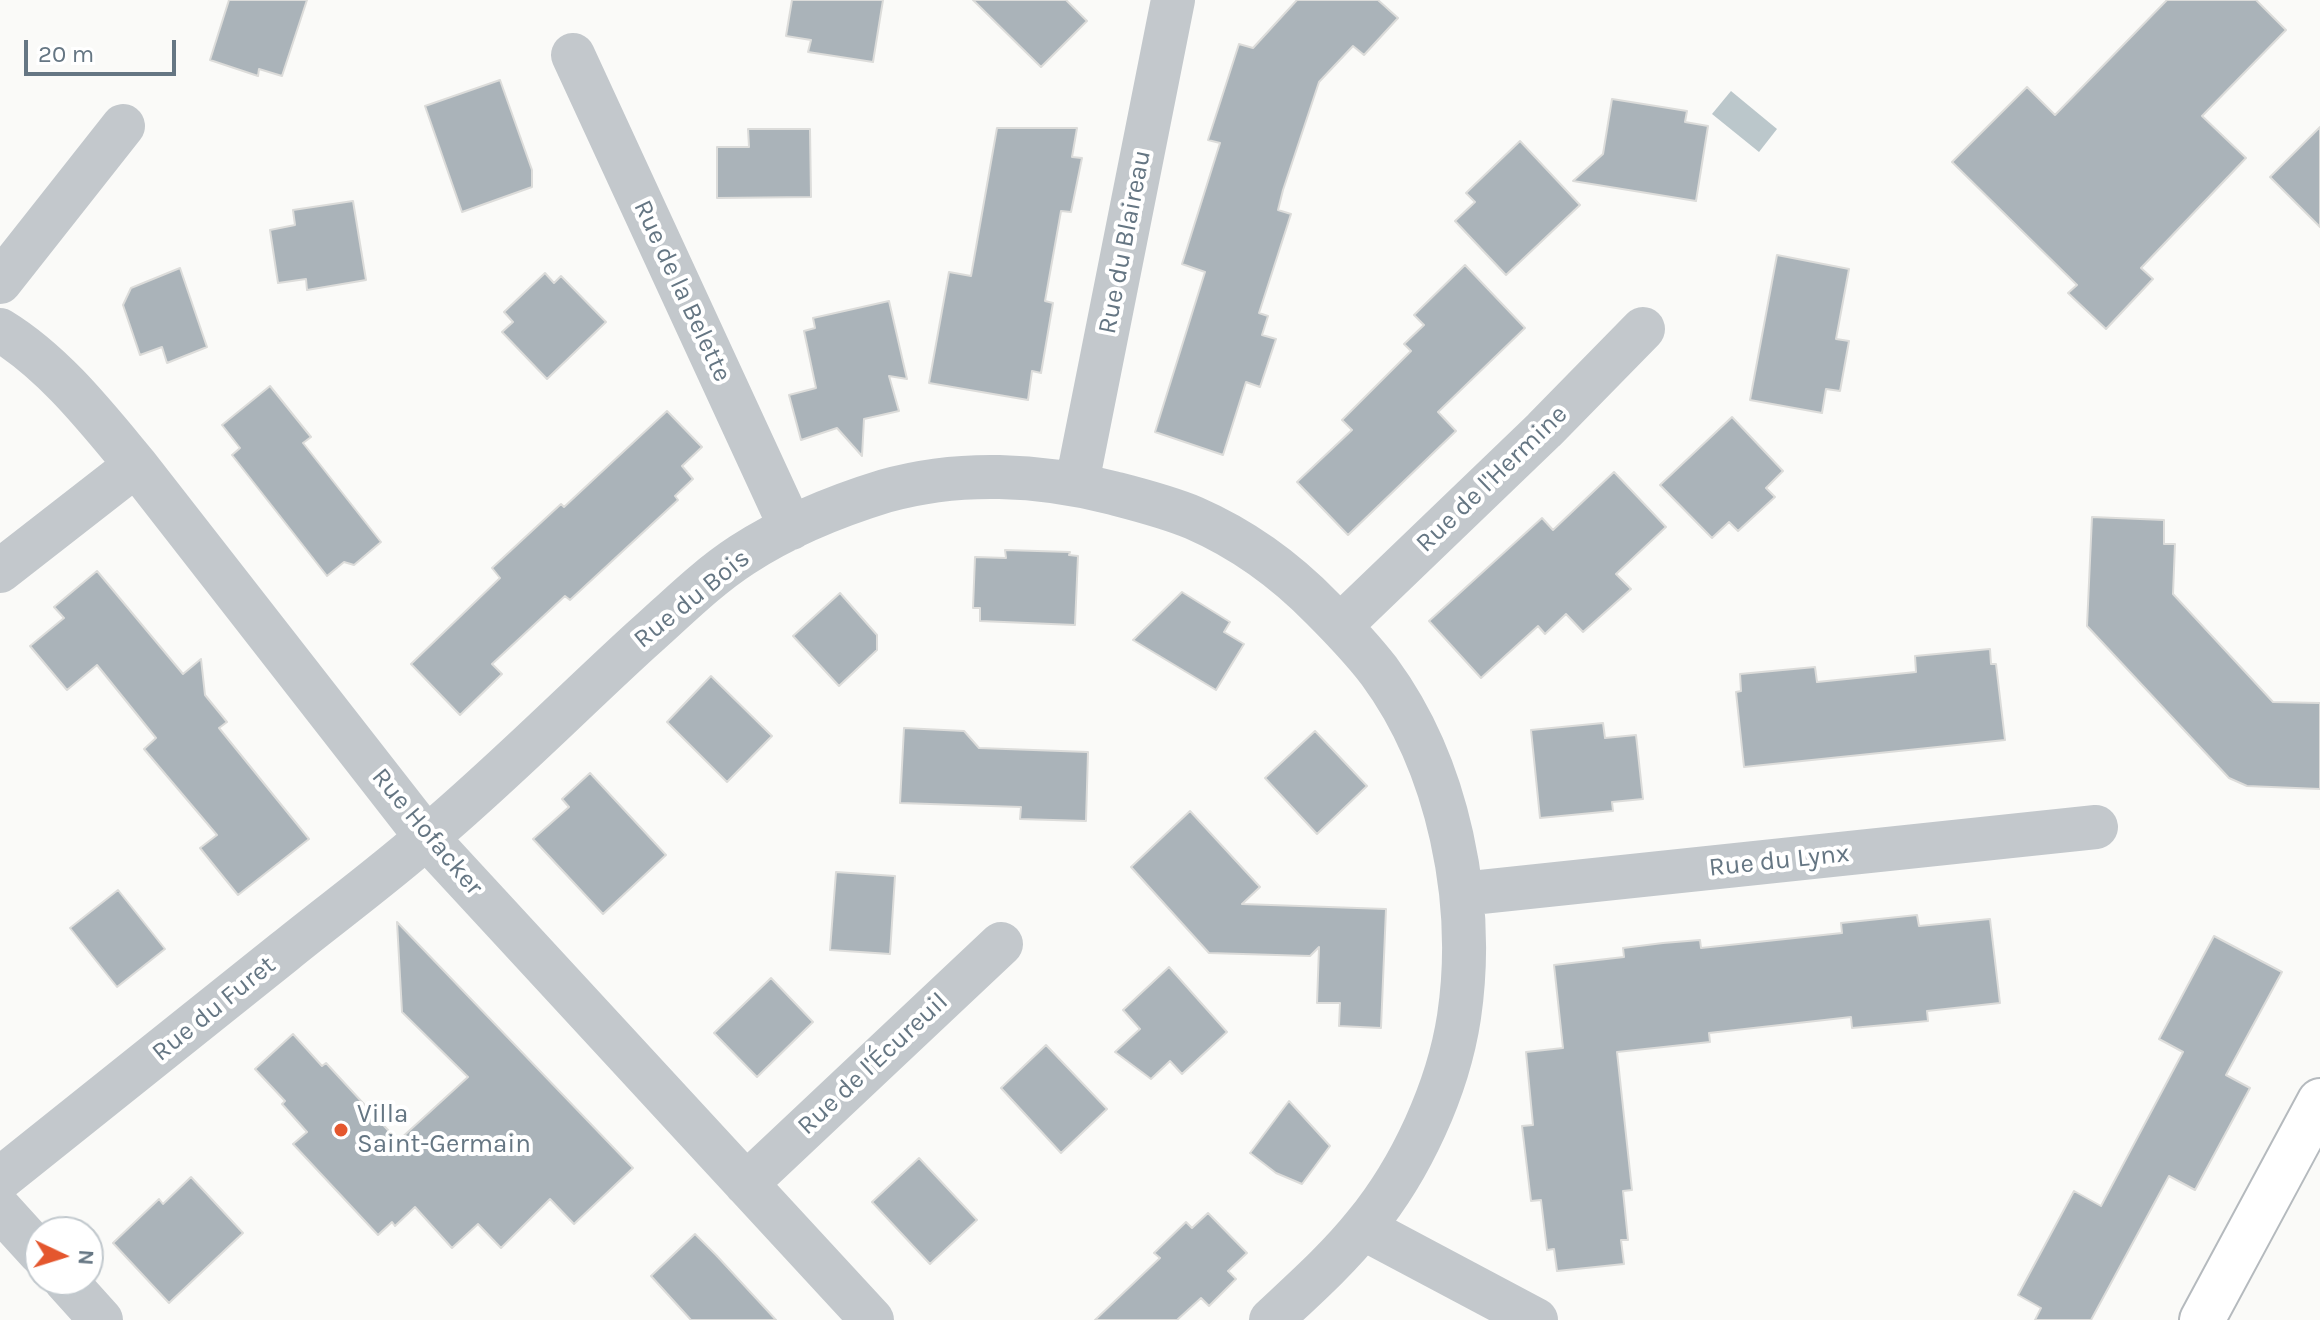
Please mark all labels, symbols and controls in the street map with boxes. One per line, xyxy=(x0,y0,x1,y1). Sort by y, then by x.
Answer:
scale bar xyxy=(28,24,180,74)
text: 20 m xyxy=(38,40,94,68)
street label: Rue du Blaireau xyxy=(1092,147,1158,337)
street label: Rue de la Belette xyxy=(626,195,738,387)
street label: Rue de l'Hermine xyxy=(1410,399,1574,559)
street label: Rue du Bois xyxy=(628,543,756,655)
street label: Rue Hofacker xyxy=(365,762,489,902)
street label: Rue du Lynx xyxy=(1707,838,1851,884)
street label: Rue du Furet xyxy=(146,950,282,1068)
street label: Rue de l'Écureuil xyxy=(791,986,955,1142)
place label: Villa Saint-Germain xyxy=(357,1099,531,1160)
marker: Villa Saint-Germain xyxy=(332,1121,350,1139)
north arrow xyxy=(24,1216,104,1296)
text: N xyxy=(72,1249,99,1266)

